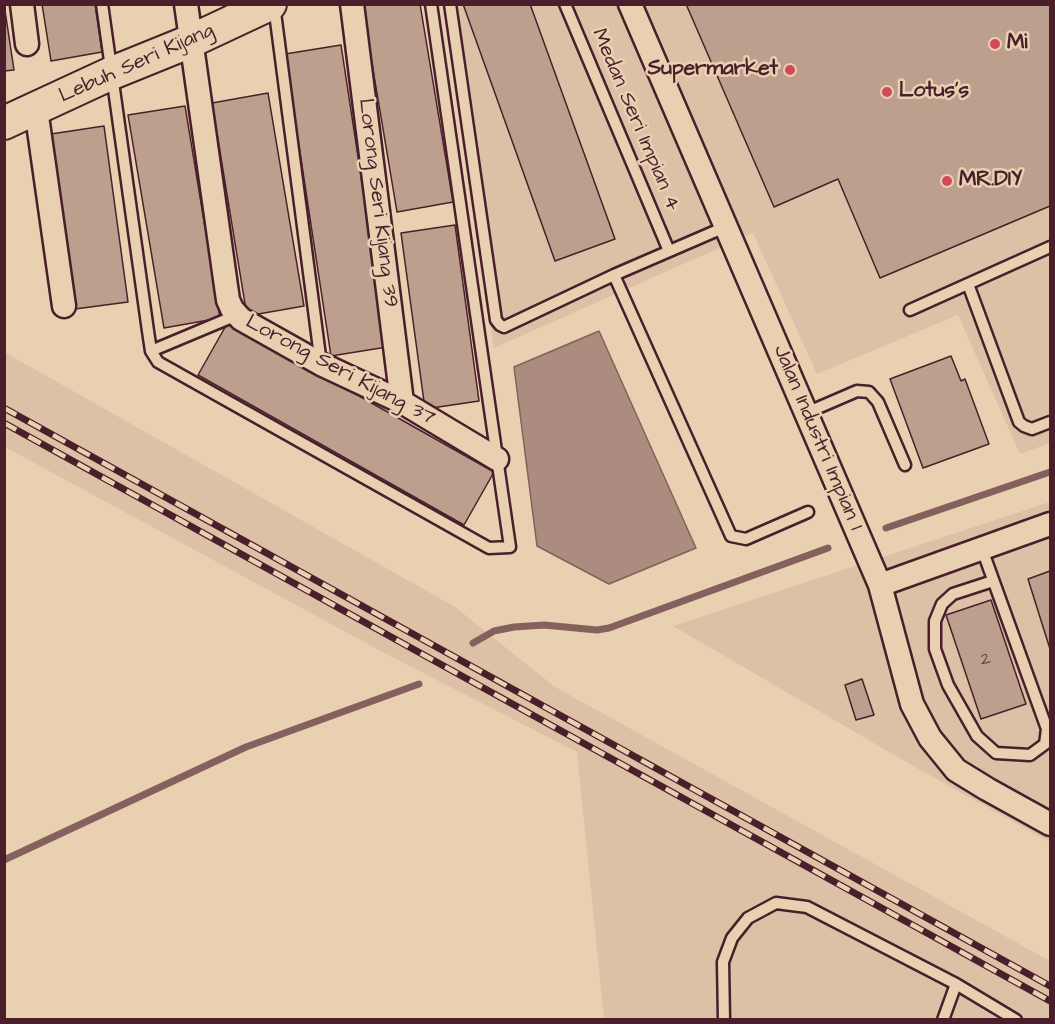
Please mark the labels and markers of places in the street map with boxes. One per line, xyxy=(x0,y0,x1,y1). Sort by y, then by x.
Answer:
place label: Mi xyxy=(1007,31,1028,57)
marker: Mi xyxy=(988,37,1002,51)
place label: Supermarket xyxy=(648,57,778,83)
marker: Supermarket xyxy=(783,63,797,77)
place label: Lotus's xyxy=(899,79,969,105)
marker: Lotus's xyxy=(880,85,894,99)
place label: MR.DIY xyxy=(959,168,1022,194)
marker: MR.DIY xyxy=(940,174,954,188)

